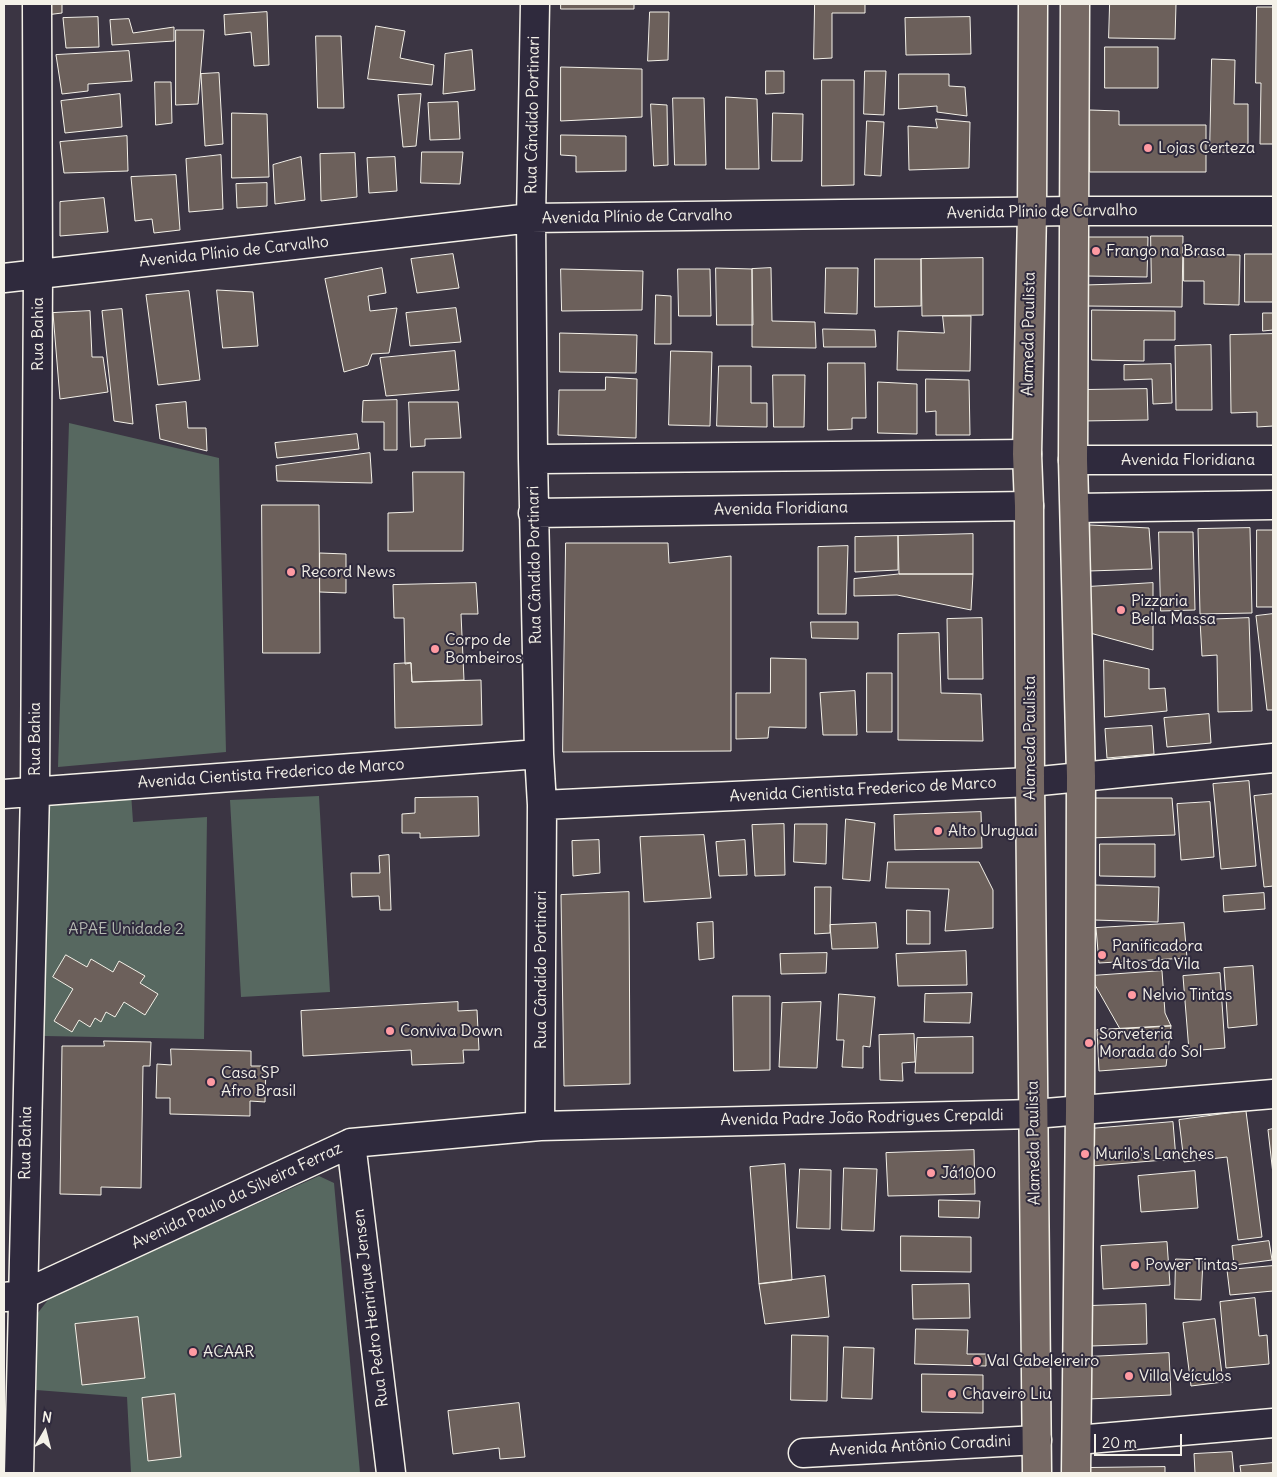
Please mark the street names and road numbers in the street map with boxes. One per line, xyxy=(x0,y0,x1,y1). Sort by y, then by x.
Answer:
street label: Rua Cândido Portinari xyxy=(522,36,544,194)
street label: Avenida Plínio de Carvalho xyxy=(947,201,1137,223)
street label: Avenida Plínio de Carvalho xyxy=(542,206,732,228)
street label: Avenida Plínio de Carvalho xyxy=(138,232,330,272)
street label: Alameda Paulista xyxy=(1018,272,1040,396)
street label: Rua Bahia xyxy=(28,297,48,371)
street label: Avenida Floridiana xyxy=(1121,450,1255,470)
street label: Rua Cândido Portinari xyxy=(524,486,546,644)
street label: Avenida Floridiana xyxy=(714,498,848,520)
street label: Alameda Paulista xyxy=(1020,676,1040,800)
street label: Rua Bahia xyxy=(25,702,45,776)
street label: Avenida Cientista Frederico de Marco xyxy=(137,755,405,793)
street label: Avenida Cientista Frederico de Marco xyxy=(729,773,997,807)
street label: Rua Cândido Portinari xyxy=(531,891,551,1049)
street label: Alameda Paulista xyxy=(1023,1081,1045,1205)
street label: Rua Bahia xyxy=(16,1106,36,1180)
street label: Avenida Padre João Rodrigues Crepaldi xyxy=(720,1106,1004,1130)
street label: Avenida Paulo da Silveira Ferraz xyxy=(129,1139,345,1253)
street label: Rua Pedro Henrique Jensen xyxy=(349,1208,393,1408)
street label: Avenida Antônio Coradini xyxy=(829,1432,1011,1460)

